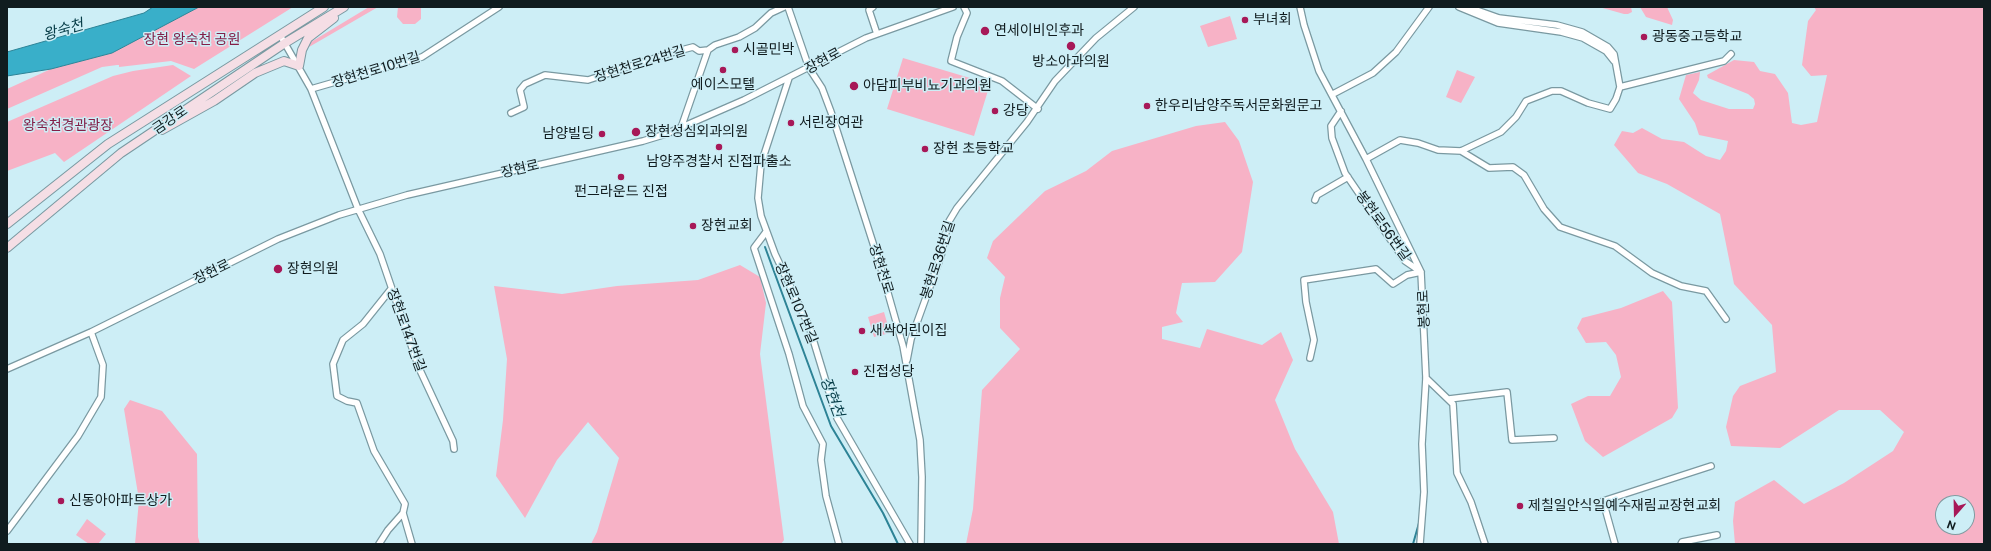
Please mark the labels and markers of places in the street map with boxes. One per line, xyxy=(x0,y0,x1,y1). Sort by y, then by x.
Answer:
place label: 부녀회 xyxy=(1253,12,1292,28)
marker: 부녀회 xyxy=(1240,15,1250,25)
place label: 연세이비인후과 xyxy=(994,23,1084,39)
marker: 연세이비인후과 xyxy=(979,25,991,37)
place label: 광동중고등학교 xyxy=(1652,29,1742,45)
marker: 광동중고등학교 xyxy=(1639,32,1649,42)
marker: 방소아과의원 xyxy=(1065,40,1077,52)
place label: 시골민박 xyxy=(743,42,795,58)
marker: 시골민박 xyxy=(730,45,740,55)
place label: 방소아과의원 xyxy=(1032,54,1110,70)
marker: 에이스모텔 xyxy=(718,65,728,75)
place label: 에이스모텔 xyxy=(691,77,755,93)
place label: 아담피부비뇨기과의원 xyxy=(863,78,992,94)
marker: 아담피부비뇨기과의원 xyxy=(848,80,860,92)
place label: 한우리남양주독서문화원문고 xyxy=(1155,98,1322,114)
marker: 한우리남양주독서문화원문고 xyxy=(1142,101,1152,111)
place label: 강당 xyxy=(1003,103,1029,119)
marker: 강당 xyxy=(990,106,1000,116)
place label: 서린장여관 xyxy=(799,115,863,131)
marker: 서린장여관 xyxy=(786,118,796,128)
place label: 장현성심외과의원 xyxy=(645,124,748,140)
place label: 남양빌딩 xyxy=(542,126,594,142)
marker: 장현성심외과의원 xyxy=(630,126,642,138)
marker: 남양빌딩 xyxy=(597,129,607,139)
place label: 장현 초등학교 xyxy=(933,141,1014,157)
marker: 남양주경찰서 진접파출소 xyxy=(714,142,724,152)
marker: 장현 초등학교 xyxy=(920,144,930,154)
place label: 남양주경찰서 진접파출소 xyxy=(646,154,792,170)
marker: 펀그라운드 진접 xyxy=(616,172,626,182)
place label: 펀그라운드 진접 xyxy=(574,184,668,200)
place label: 장현교회 xyxy=(701,218,753,234)
marker: 장현교회 xyxy=(688,221,698,231)
place label: 장현의원 xyxy=(287,261,339,277)
marker: 장현의원 xyxy=(272,263,284,275)
place label: 새싹어린이집 xyxy=(870,323,947,339)
marker: 새싹어린이집 xyxy=(857,326,867,336)
place label: 진접성당 xyxy=(863,364,915,380)
marker: 진접성당 xyxy=(850,367,860,377)
place label: 신동아아파트상가 xyxy=(69,493,172,509)
marker: 신동아아파트상가 xyxy=(56,496,66,506)
place label: 제칠일안식일예수재림교장현교회 xyxy=(1528,498,1721,514)
marker: 제칠일안식일예수재림교장현교회 xyxy=(1515,501,1525,511)

